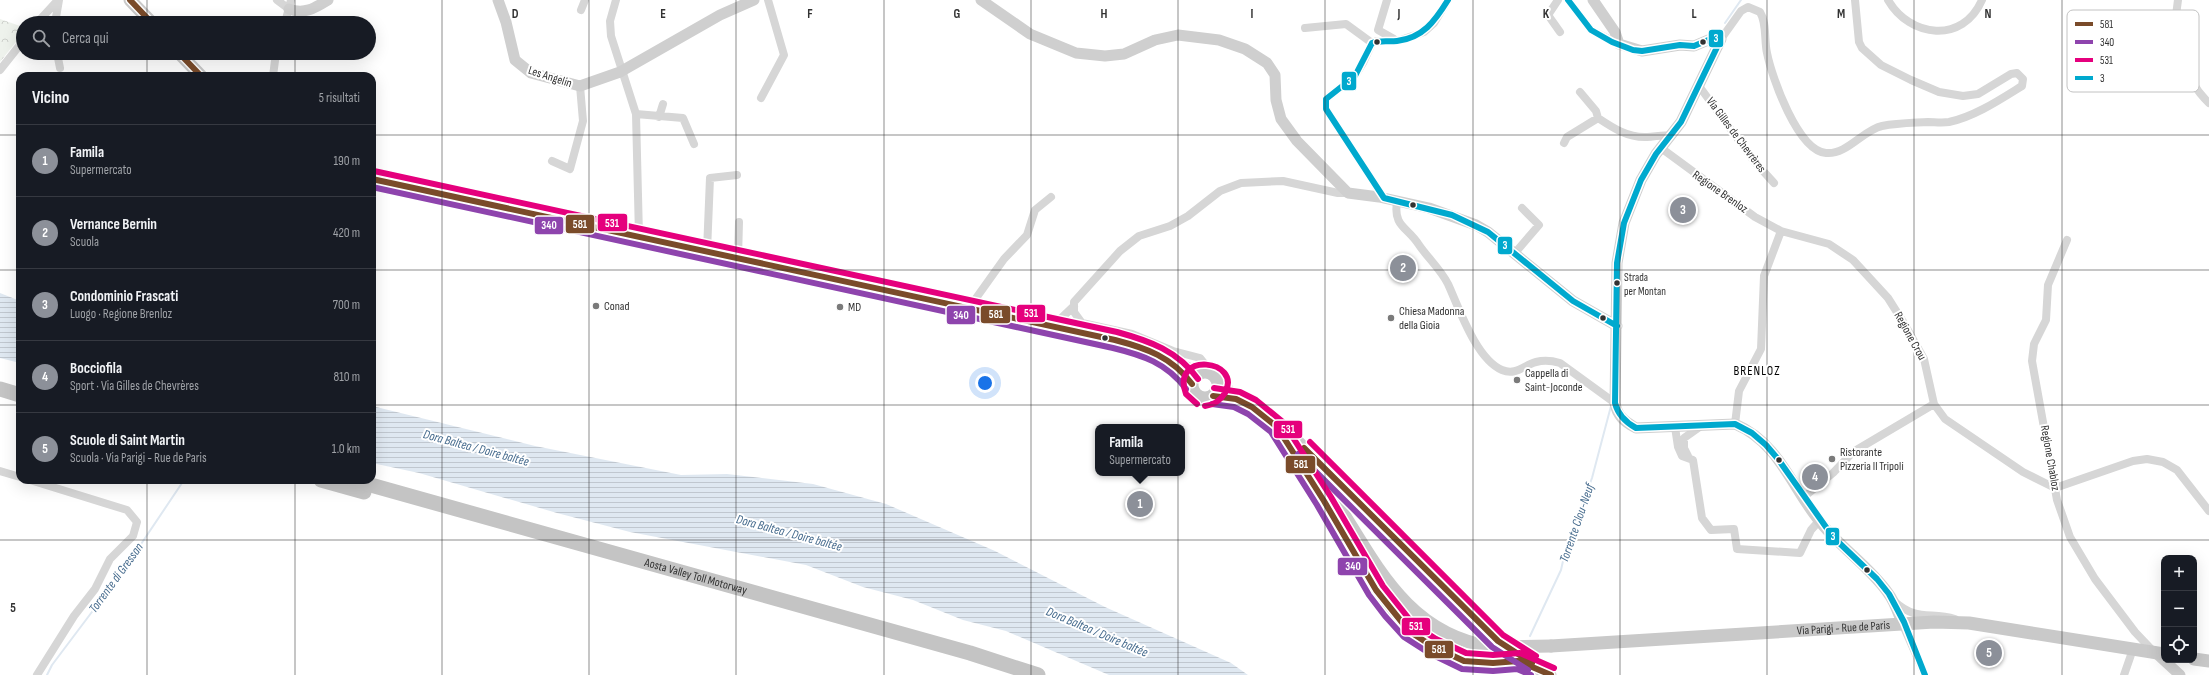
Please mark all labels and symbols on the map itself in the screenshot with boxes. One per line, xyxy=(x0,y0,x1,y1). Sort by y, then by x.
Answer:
text: D xyxy=(512,6,519,22)
text: E xyxy=(660,6,666,22)
text: F xyxy=(807,6,813,22)
text: G xyxy=(954,6,961,22)
text: H xyxy=(1101,6,1108,22)
text: I xyxy=(1251,6,1254,22)
text: J xyxy=(1397,6,1401,22)
text: K xyxy=(1543,6,1550,22)
text: L xyxy=(1691,6,1697,22)
text: M xyxy=(1837,6,1845,22)
text: N xyxy=(1985,6,1992,22)
legend xyxy=(2067,10,2199,92)
text: 581 xyxy=(2100,18,2113,31)
line badge: 3 xyxy=(1708,29,1724,48)
text: 3 xyxy=(1714,32,1719,45)
text: 340 xyxy=(2100,36,2114,49)
unlabelled marker xyxy=(1372,37,1382,47)
unlabelled marker xyxy=(1698,37,1708,47)
text: 531 xyxy=(2100,54,2113,67)
street label: Les Angelin xyxy=(526,63,574,91)
line badge: 3 xyxy=(1341,71,1357,91)
text: 3 xyxy=(2100,72,2105,85)
text: 3 xyxy=(1347,75,1352,88)
street label: Via Gilles de Chevrères xyxy=(1703,94,1769,176)
street label: Regione Brenloz xyxy=(1689,167,1751,217)
pin: 3 xyxy=(1670,195,1696,225)
unlabelled marker xyxy=(1408,200,1418,210)
line badge: 531 xyxy=(597,213,628,232)
line badge: 581 xyxy=(565,214,595,234)
line badge: 340 xyxy=(534,216,564,235)
text: 531 xyxy=(605,217,620,230)
text: 581 xyxy=(573,218,588,231)
text: 340 xyxy=(541,219,557,232)
line badge: 3 xyxy=(1497,236,1513,255)
text: 3 xyxy=(1503,239,1508,252)
pin: 2 xyxy=(1390,253,1416,283)
place label: Strada per Montan xyxy=(1624,271,1666,298)
marker: Strada per Montan xyxy=(1612,278,1622,288)
place label: Conad xyxy=(604,299,629,314)
place label: MD xyxy=(848,300,861,315)
marker: Conad xyxy=(591,301,601,311)
marker: MD xyxy=(835,302,845,312)
line badge: 531 xyxy=(1016,304,1046,323)
place label: Chiesa Madonna della Gioia xyxy=(1399,304,1465,333)
line badge: 340 xyxy=(946,305,976,325)
line badge: 581 xyxy=(980,305,1011,324)
text: 531 xyxy=(1024,307,1039,320)
text: 581 xyxy=(989,308,1004,321)
text: 340 xyxy=(953,309,969,322)
street label: Regione Crou xyxy=(1891,309,1929,363)
marker: Chiesa Madonna della Gioia xyxy=(1386,313,1396,323)
unlabelled marker xyxy=(1598,313,1608,323)
unlabelled marker xyxy=(1100,333,1110,343)
district label: BRENLOZ xyxy=(1733,363,1781,379)
place label: Cappella di Saint-Joconde xyxy=(1525,366,1583,395)
your location xyxy=(975,373,995,393)
marker: Cappella di Saint-Joconde xyxy=(1512,375,1522,385)
line badge: 531 xyxy=(1273,420,1303,439)
text: 531 xyxy=(1281,423,1296,436)
street label: Regione Chabloz xyxy=(2037,424,2063,493)
water label: Dora Baltea / Doire baltée xyxy=(421,426,531,470)
place label: Ristorante Pizzeria Il Tripoli xyxy=(1840,445,1904,474)
marker: Ristorante Pizzeria Il Tripoli xyxy=(1827,454,1837,464)
line badge: 581 xyxy=(1285,455,1316,474)
unlabelled marker xyxy=(1774,455,1784,465)
text: 581 xyxy=(1294,458,1309,471)
pin: 4 xyxy=(1802,462,1828,492)
water label: Torrente Clou-Neuf xyxy=(1556,480,1598,565)
pin: 1 xyxy=(1127,489,1153,519)
water label: Dora Baltea / Doire baltée xyxy=(734,511,844,555)
line badge: 3 xyxy=(1825,527,1840,546)
text: 3 xyxy=(1831,530,1836,543)
water label: Torrente di Gressan xyxy=(85,539,147,616)
street label: Aosta Valley Toll Motorway xyxy=(642,554,749,598)
line badge: 340 xyxy=(1337,557,1368,576)
text: 340 xyxy=(1345,560,1361,573)
unlabelled marker xyxy=(1862,565,1872,575)
text: 5 xyxy=(10,600,16,616)
water label: Dora Baltea / Doire baltée xyxy=(1044,603,1150,661)
line badge: 531 xyxy=(1401,617,1431,636)
street label: Via Parigi - Rue de Paris xyxy=(1796,617,1890,638)
text: 531 xyxy=(1409,620,1424,633)
pin: 5 xyxy=(1976,638,2002,668)
line badge: 581 xyxy=(1424,640,1454,659)
text: 581 xyxy=(1432,643,1447,656)

